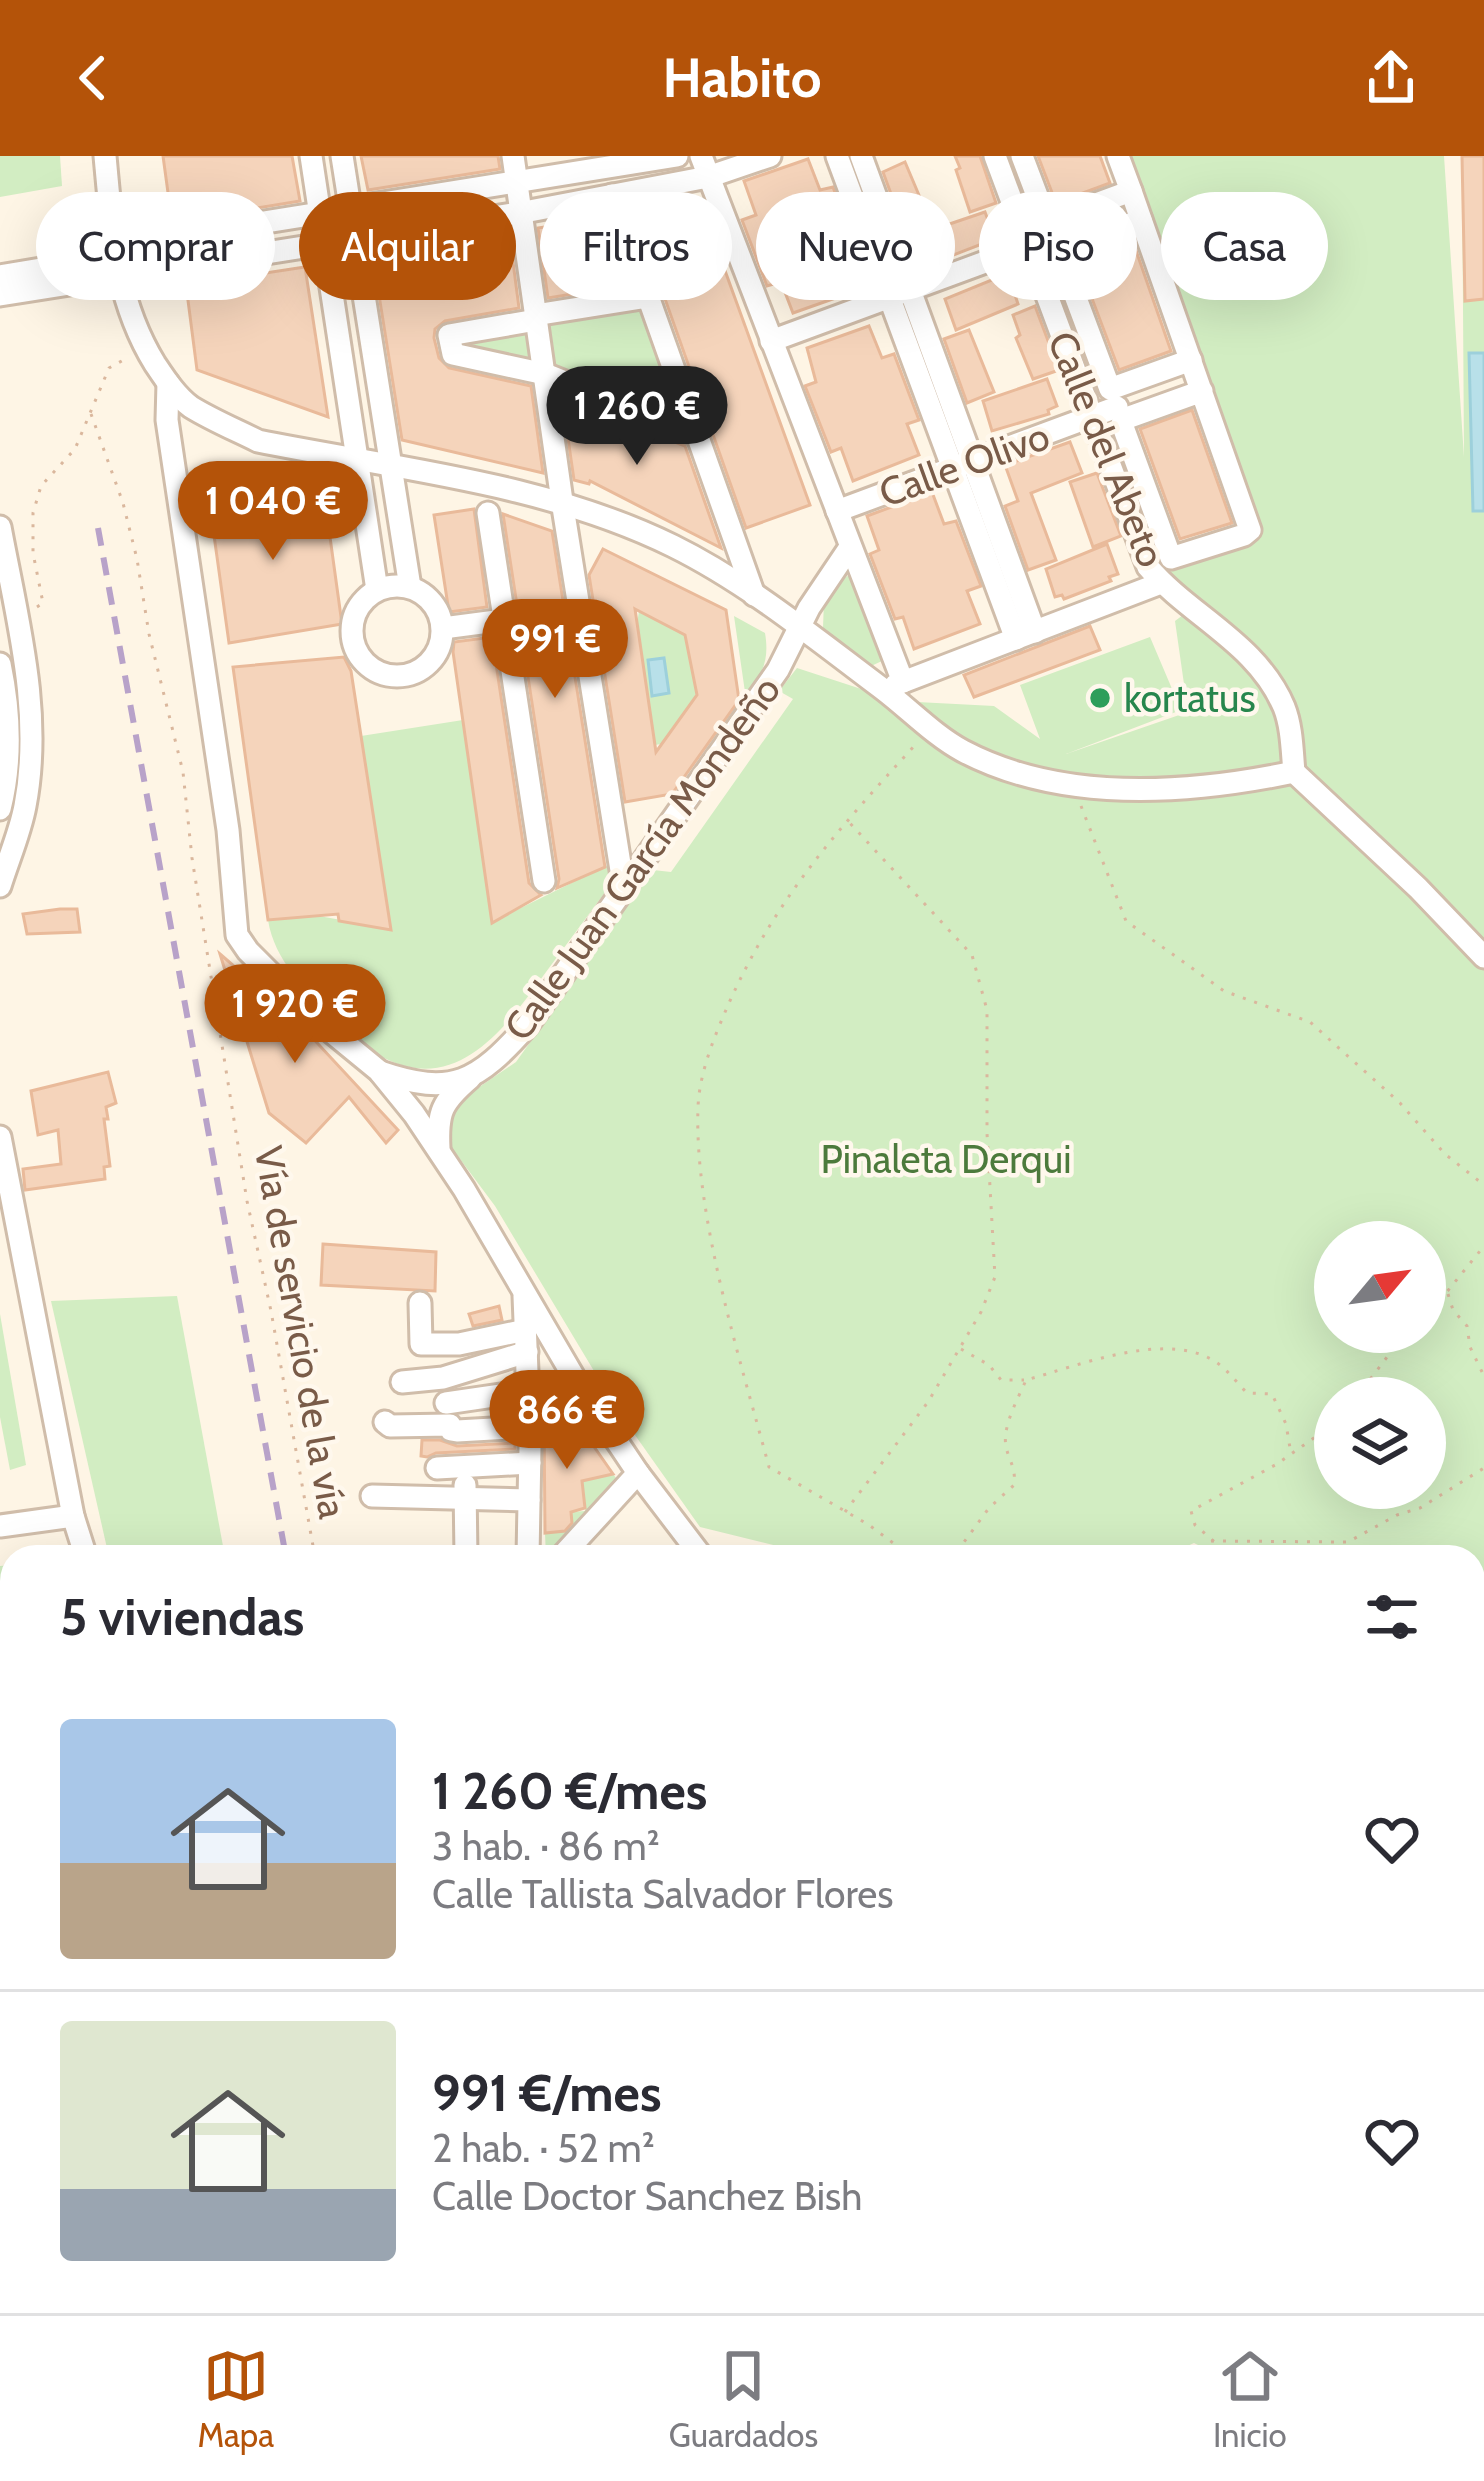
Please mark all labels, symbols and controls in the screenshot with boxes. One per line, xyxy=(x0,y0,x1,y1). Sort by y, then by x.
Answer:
icon: back xyxy=(60,45,126,111)
text: Habito xyxy=(663,45,821,111)
icon: share xyxy=(1358,45,1424,111)
chip: Comprar xyxy=(36,192,275,300)
chip: Alquilar xyxy=(299,192,516,300)
chip: Filtros xyxy=(540,192,732,300)
chip: Nuevo xyxy=(756,192,955,300)
chip: Piso xyxy=(979,192,1137,300)
chip: Casa xyxy=(1161,192,1328,300)
street label: Calle del Abeto xyxy=(1038,324,1176,574)
pin: 1 260 € xyxy=(526,366,748,468)
text: 1 260 € xyxy=(573,381,701,429)
street label: Calle Olivo xyxy=(873,411,1055,517)
pin: 1 040 € xyxy=(162,461,384,563)
text: 1 040 € xyxy=(205,476,341,524)
pin: 991 € xyxy=(471,599,639,701)
text: 991 € xyxy=(509,614,601,662)
street label: Calle Juan García Mondeño xyxy=(494,667,790,1049)
place label: kortatus xyxy=(1124,674,1256,722)
marker: kortatus xyxy=(1087,685,1113,711)
pin: 1 920 € xyxy=(184,964,406,1066)
text: 1 920 € xyxy=(231,979,359,1027)
park label: Pinaleta Derqui xyxy=(821,1135,1071,1183)
street label: Vía de servicio de la vía xyxy=(245,1142,357,1522)
north arrow xyxy=(1314,1221,1446,1353)
map controls xyxy=(1314,1221,1446,1509)
pin: 866 € xyxy=(483,1370,651,1472)
button: layers xyxy=(1314,1377,1446,1509)
text: 866 € xyxy=(516,1385,618,1433)
icon: filters xyxy=(1359,1584,1425,1650)
text: 5 viviendas xyxy=(60,1586,304,1648)
text: 1 260 €/mes xyxy=(432,1760,707,1822)
icon: home xyxy=(156,1767,300,1911)
icon: heart xyxy=(1359,1806,1425,1872)
text: 3 hab. · 86 m² xyxy=(432,1822,660,1870)
text: Calle Tallista Salvador Flores xyxy=(432,1870,893,1918)
text: 991 €/mes xyxy=(432,2062,661,2124)
icon: home xyxy=(156,2069,300,2213)
icon: heart xyxy=(1359,2108,1425,2174)
text: 2 hab. · 52 m² xyxy=(432,2124,655,2172)
text: Calle Doctor Sanchez Bish xyxy=(432,2172,862,2220)
tab: Mapa xyxy=(197,2343,274,2455)
tab: Guardados xyxy=(669,2343,818,2455)
tab: Inicio xyxy=(1213,2343,1287,2455)

